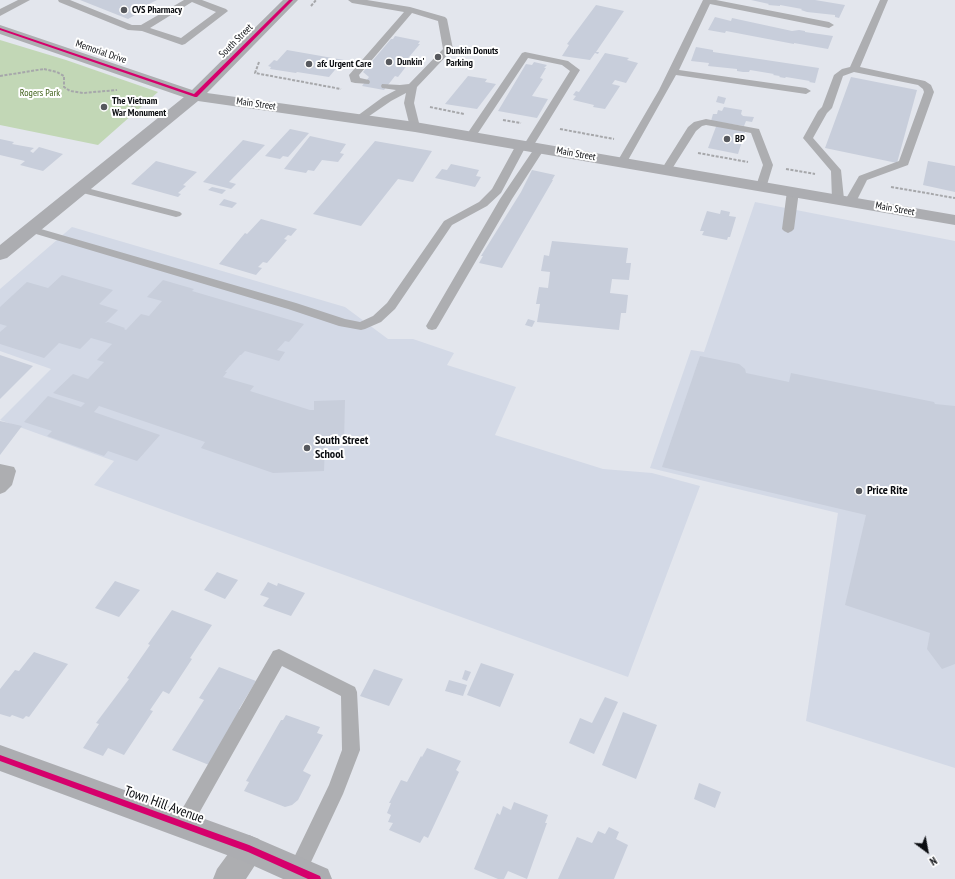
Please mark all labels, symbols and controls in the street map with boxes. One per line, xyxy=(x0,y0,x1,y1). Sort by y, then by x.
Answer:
place label: CVS Pharmacy xyxy=(132,4,182,16)
marker: CVS Pharmacy xyxy=(119,5,129,15)
street label: South Street xyxy=(217,22,255,60)
street label: Memorial Drive xyxy=(74,38,128,66)
place label: Dunkin Donuts Parking xyxy=(446,45,498,68)
marker: Dunkin Donuts Parking xyxy=(433,52,443,62)
place label: Dunkin' xyxy=(397,56,424,68)
marker: Dunkin' xyxy=(384,57,394,67)
place label: afc Urgent Care xyxy=(317,58,371,70)
marker: afc Urgent Care xyxy=(304,59,314,69)
park label: Rogers Park xyxy=(20,87,60,99)
place label: The Vietnam War Monument xyxy=(112,95,166,118)
street label: Main Street xyxy=(235,95,277,113)
marker: The Vietnam War Monument xyxy=(99,102,109,112)
place label: BP xyxy=(735,133,745,145)
marker: BP xyxy=(722,134,732,144)
street label: Main Street xyxy=(555,145,597,163)
street label: Main Street xyxy=(874,200,916,218)
place label: South Street School xyxy=(315,434,368,462)
marker: South Street School xyxy=(302,443,312,453)
place label: Price Rite xyxy=(867,484,908,498)
marker: Price Rite xyxy=(854,486,864,496)
street label: Town Hill Avenue xyxy=(122,783,206,827)
north arrow xyxy=(907,831,947,871)
text: N xyxy=(927,854,940,869)

